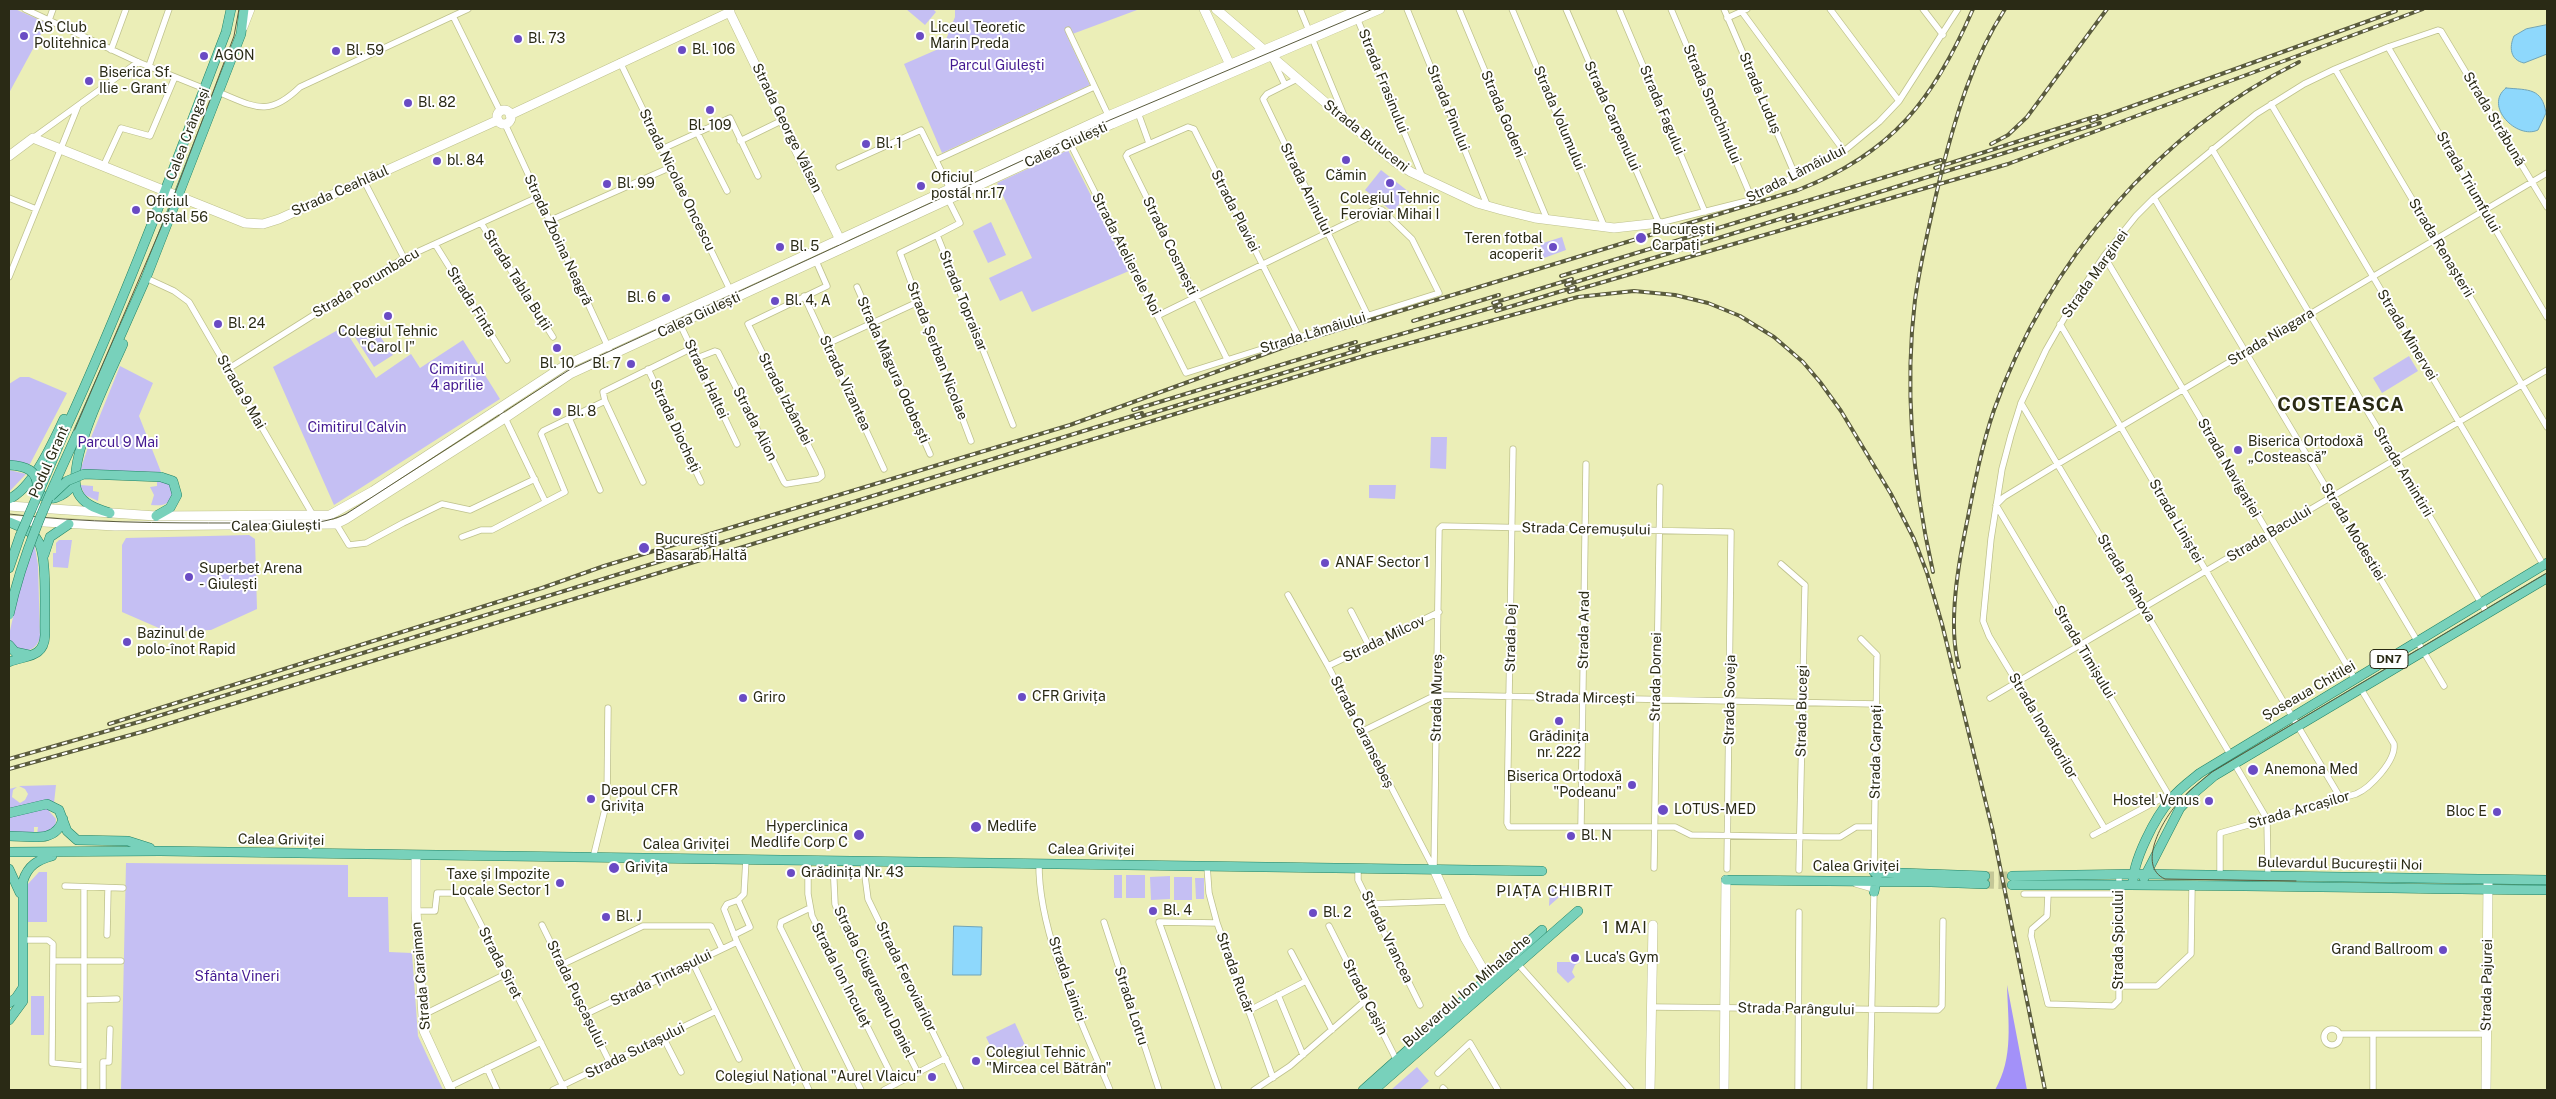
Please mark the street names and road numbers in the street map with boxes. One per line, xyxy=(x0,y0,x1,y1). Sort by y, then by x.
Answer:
street label: Strada Frasinului xyxy=(1354,26,1412,136)
street label: Strada Smochinului xyxy=(1679,42,1745,166)
street label: Strada Luduș xyxy=(1735,50,1785,136)
street label: Strada Carpenului xyxy=(1580,59,1644,173)
street label: Strada George Vâlsan xyxy=(748,61,826,195)
street label: Strada Pinului xyxy=(1423,62,1473,154)
street label: Strada Volumului xyxy=(1529,63,1589,173)
street label: Strada Fagului xyxy=(1636,63,1688,157)
street label: Strada Godeni xyxy=(1477,68,1529,160)
street label: Strada Străbună xyxy=(2459,69,2529,169)
street label: Calea Crângași xyxy=(163,85,213,183)
street label: Strada Butuceni xyxy=(1320,96,1412,176)
street label: Strada Nicolae Oncescu xyxy=(635,106,719,254)
street label: Calea Giulești xyxy=(1022,118,1110,172)
street label: Strada Triumfului xyxy=(2432,129,2504,235)
street label: Strada Aninului xyxy=(1276,140,1336,238)
street label: Strada Lămâiului xyxy=(1743,142,1849,206)
street label: Strada Ceahlăul xyxy=(289,162,391,220)
street label: Strada Plaviei xyxy=(1207,167,1263,255)
street label: Strada Zboina Neagră xyxy=(520,172,596,308)
street label: Strada Atelierele Noi xyxy=(1088,190,1164,318)
street label: Strada Cosmești xyxy=(1139,194,1201,298)
street label: Strada Renașterii xyxy=(2405,195,2477,301)
street label: Strada Tabla Buții xyxy=(479,226,555,334)
street label: Strada Marginei xyxy=(2058,227,2132,321)
street label: Strada Porumbacu xyxy=(310,245,422,321)
street label: Strada Topraisar xyxy=(935,248,991,354)
street label: Strada Finta xyxy=(443,264,499,340)
street label: Strada Șerban Nicolae xyxy=(903,280,971,422)
street label: Strada Minervei xyxy=(2373,287,2441,383)
street label: Calea Giulești xyxy=(655,288,743,342)
street label: Strada Măgura Odobești xyxy=(853,294,933,446)
street label: Strada Niagara xyxy=(2225,305,2317,369)
street label: Strada Lămâiului xyxy=(1258,309,1368,357)
street label: Strada Vizantea xyxy=(816,333,874,433)
street label: Strada Haltei xyxy=(680,337,732,421)
street label: Strada Izbândei xyxy=(754,350,816,448)
street label: Strada 9 Mai xyxy=(213,352,269,432)
street label: Strada Diocheți xyxy=(646,377,704,475)
street label: Strada Alion xyxy=(729,384,781,464)
street label: Strada Navigației xyxy=(2194,415,2264,521)
street label: Podul Grant xyxy=(26,423,72,501)
street label: Strada Amintirii xyxy=(2370,424,2436,520)
street label: Strada Liniștei xyxy=(2145,476,2207,566)
street label: Strada Modestiei xyxy=(2317,480,2389,584)
street label: Strada Bacului xyxy=(2224,502,2314,566)
street label: Calea Giulești xyxy=(231,517,321,535)
street label: Strada Ceremușului xyxy=(1521,519,1651,539)
street label: Strada Prahova xyxy=(2093,531,2159,625)
street label: Strada Arad xyxy=(1575,591,1593,669)
street label: Strada Timișului xyxy=(2050,602,2118,702)
street label: Strada Dej xyxy=(1502,604,1520,672)
street label: Strada Milcov xyxy=(1340,612,1428,666)
street label: Strada Dornei xyxy=(1647,632,1665,722)
road number: DN7 xyxy=(2370,650,2408,669)
street label: Strada Mureș xyxy=(1428,654,1446,742)
street label: Strada Soveja xyxy=(1721,655,1739,745)
street label: Șoseaua Chitilei xyxy=(2259,658,2359,724)
street label: Strada Bucegi xyxy=(1793,665,1811,757)
street label: Strada Inovatorilor xyxy=(2005,670,2081,782)
street label: Strada Caransebeș xyxy=(1326,673,1398,791)
street label: Strada Mircești xyxy=(1535,689,1635,707)
street label: Strada Carpați xyxy=(1867,705,1885,799)
street label: Strada Arcașilor xyxy=(2246,787,2352,833)
street label: Calea Griviței xyxy=(238,831,324,849)
street label: Calea Griviței xyxy=(643,837,729,853)
street label: Calea Griviței xyxy=(1048,841,1134,859)
street label: Bulevardul Bucureștii Noi xyxy=(2258,854,2422,874)
street label: Calea Griviței xyxy=(1813,859,1899,875)
street label: Strada Vrancea xyxy=(1357,888,1417,986)
street label: Strada Spicului xyxy=(2111,890,2127,990)
street label: Strada Ciugureanu Daniel xyxy=(830,903,918,1061)
street label: Strada Feroviarilor xyxy=(872,919,940,1035)
street label: Strada Ion Inculeț xyxy=(807,920,875,1030)
street label: Strada Caraiman xyxy=(408,921,434,1031)
street label: Strada Siret xyxy=(475,924,525,1002)
street label: Strada Rucăr xyxy=(1213,930,1257,1016)
street label: Bulevardul Ion Mihalache xyxy=(1400,931,1534,1051)
street label: Strada Lainici xyxy=(1045,934,1089,1024)
street label: Strada Pușcașului xyxy=(543,938,609,1050)
street label: Strada Pajurei xyxy=(2478,939,2496,1031)
street label: Strada Țintașului xyxy=(608,946,714,1010)
street label: Strada Cașin xyxy=(1339,956,1391,1038)
street label: Strada Lotru xyxy=(1110,965,1152,1047)
street label: Strada Parângului xyxy=(1737,1000,1855,1018)
street label: Strada Sutașului xyxy=(583,1020,687,1082)

